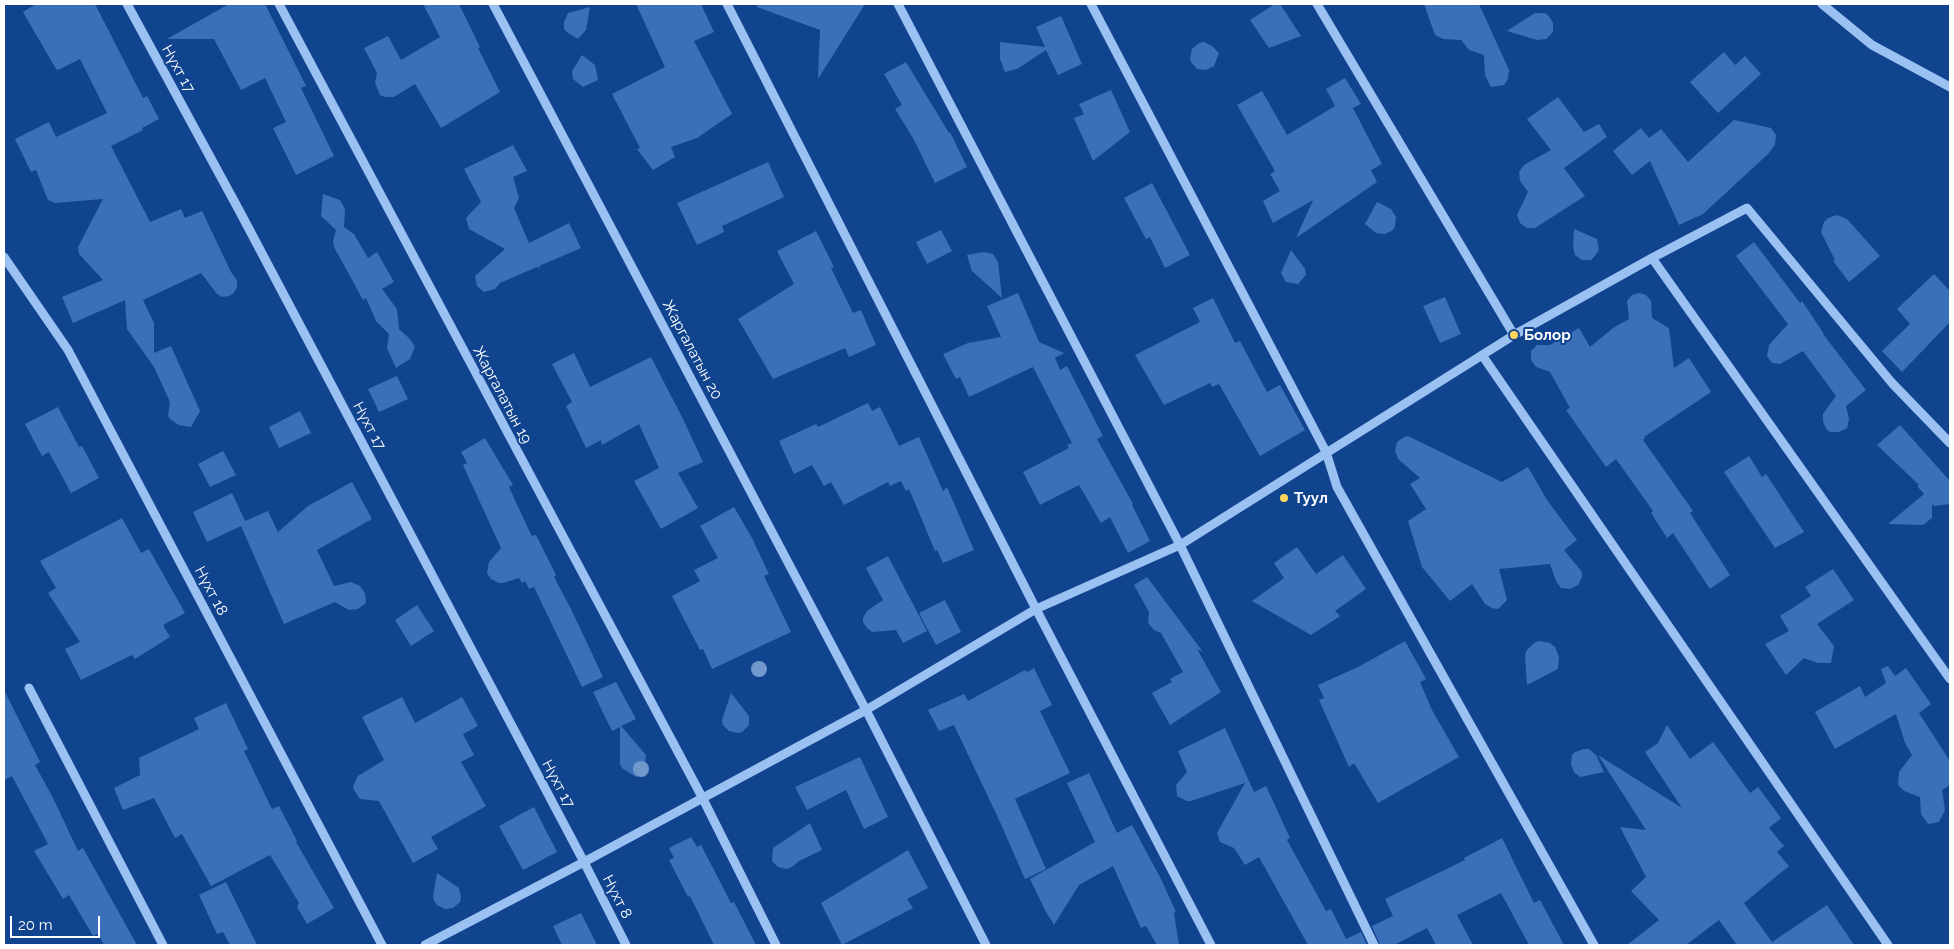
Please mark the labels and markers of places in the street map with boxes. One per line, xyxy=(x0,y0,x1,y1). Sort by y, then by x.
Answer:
place label: Болор xyxy=(1524,326,1571,344)
marker: Болор xyxy=(1508,329,1520,341)
place label: Туул xyxy=(1294,489,1328,507)
marker: Туул xyxy=(1278,492,1290,504)

